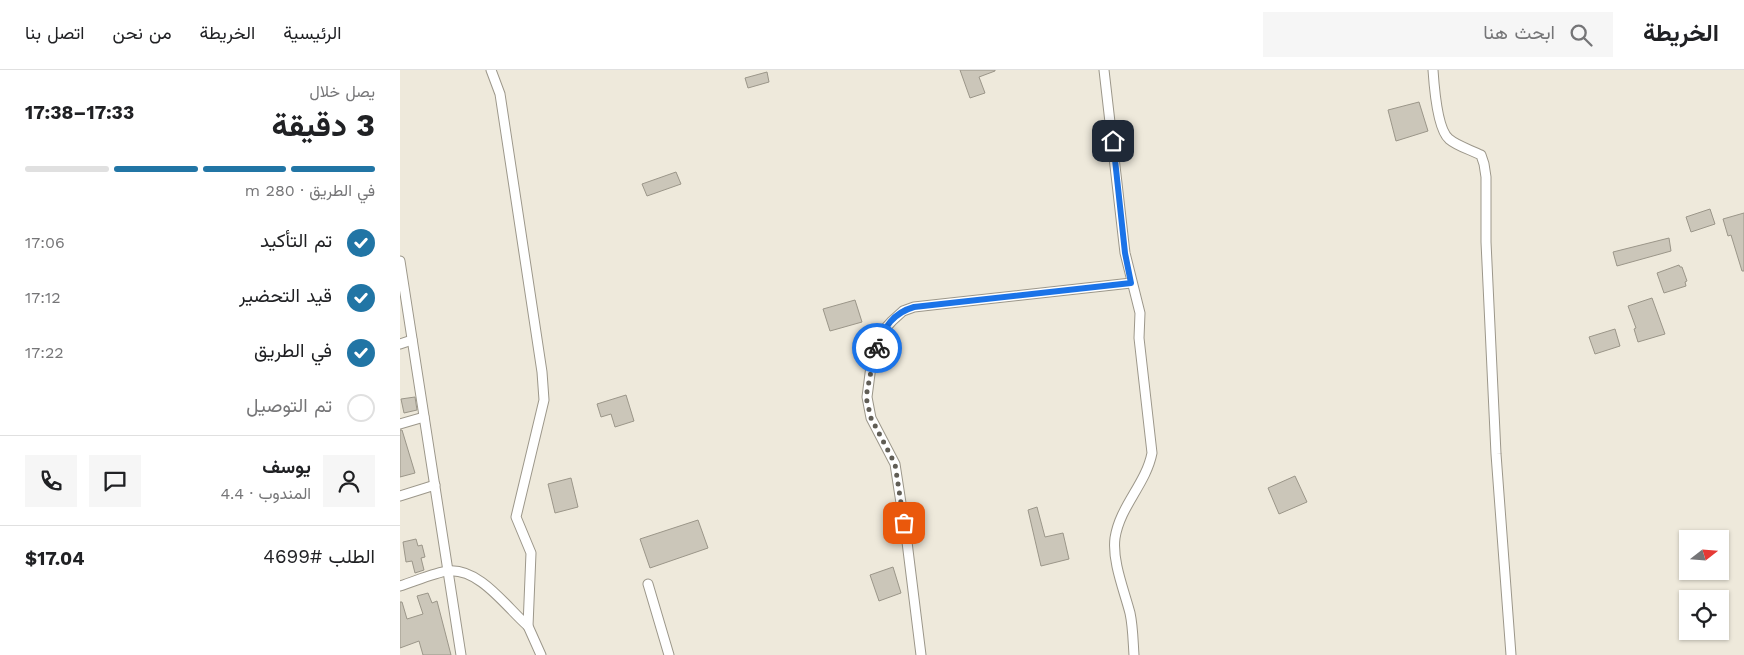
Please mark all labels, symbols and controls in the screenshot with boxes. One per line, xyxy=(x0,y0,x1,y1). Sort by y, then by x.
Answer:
search box xyxy=(1263,12,1613,57)
text: الخريطة xyxy=(1643,19,1719,47)
text: ابحث هنا xyxy=(1483,21,1555,44)
icon: search xyxy=(1567,21,1595,49)
text: اتصل بنا xyxy=(25,22,84,43)
text: من نحن xyxy=(112,22,172,43)
text: الخريطة xyxy=(200,22,255,43)
text: الرئيسية xyxy=(283,22,341,43)
text: يصل خلال xyxy=(309,82,375,101)
text: 17:33–17:38 xyxy=(25,101,134,124)
text: 3 دقيقة xyxy=(271,106,375,144)
pin xyxy=(1092,120,1134,162)
icon: home xyxy=(1099,127,1127,155)
text: في الطريق · 280 m xyxy=(245,181,375,200)
text: تم التأكيد xyxy=(260,229,332,252)
icon: check xyxy=(347,229,375,257)
text: 17:06 xyxy=(25,233,65,252)
text: قيد التحضير xyxy=(239,284,332,307)
icon: check xyxy=(347,284,375,312)
text: 17:12 xyxy=(25,288,61,307)
courier xyxy=(852,323,902,373)
icon: bike xyxy=(863,334,891,362)
text: في الطريق xyxy=(254,339,332,362)
icon: check xyxy=(347,339,375,367)
text: 17:22 xyxy=(25,343,64,362)
text: تم التوصيل xyxy=(246,394,332,417)
button: phone xyxy=(25,455,77,507)
button: chat xyxy=(89,455,141,507)
text: يوسف xyxy=(262,455,311,478)
button: person xyxy=(323,455,375,507)
text: المندوب · 4.4 xyxy=(220,484,311,503)
pin xyxy=(883,502,925,544)
icon: bag xyxy=(890,509,918,537)
north arrow xyxy=(1679,530,1729,580)
map controls xyxy=(1679,530,1729,640)
text: الطلب #4699 xyxy=(263,545,375,568)
text: $17.04 xyxy=(25,547,85,570)
button: locate xyxy=(1679,590,1729,640)

